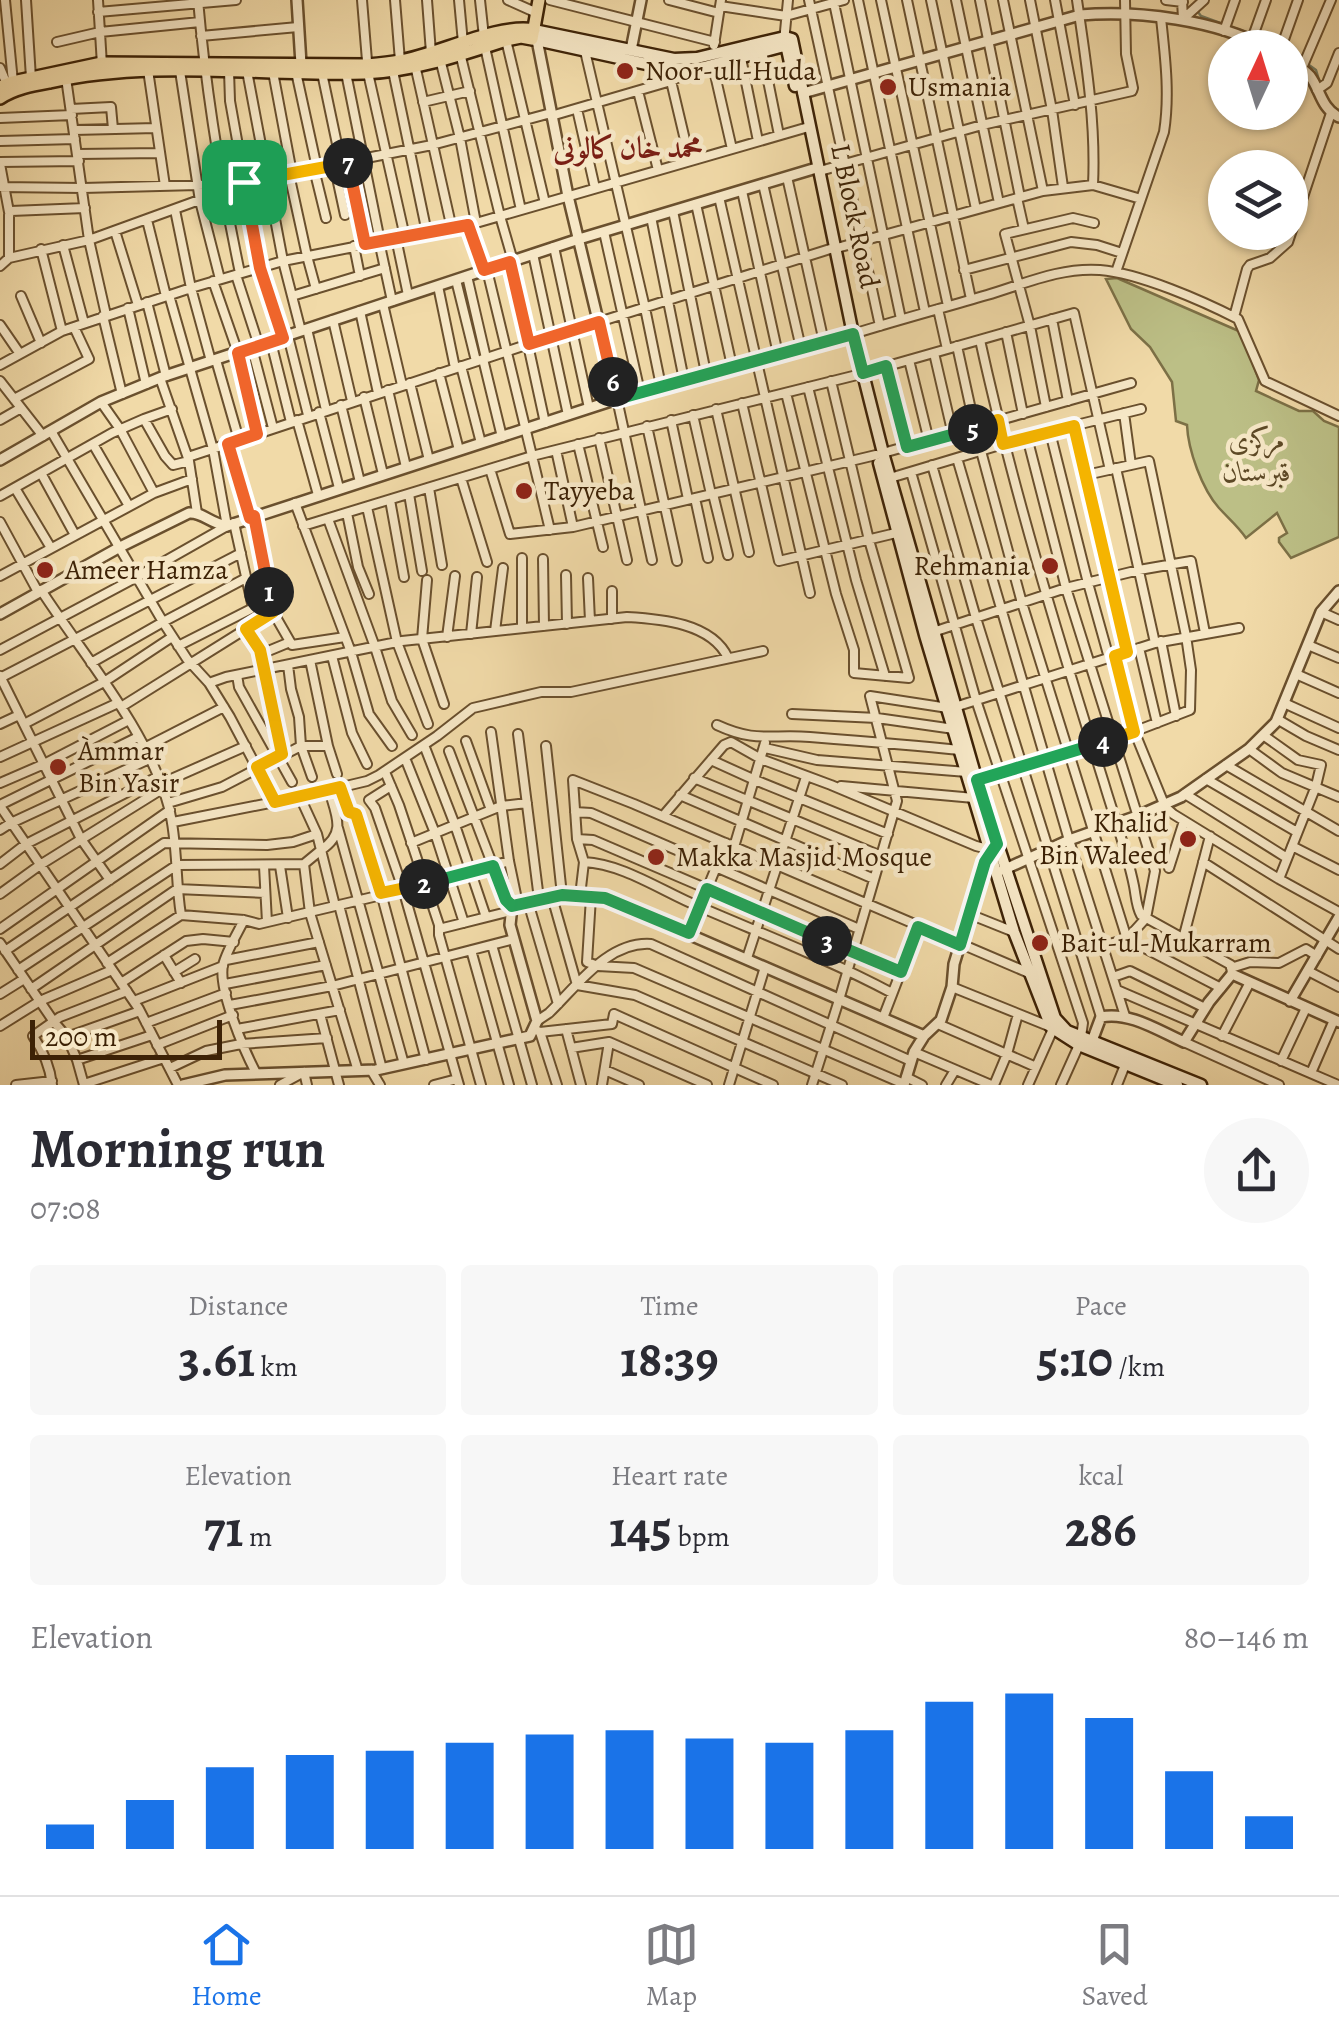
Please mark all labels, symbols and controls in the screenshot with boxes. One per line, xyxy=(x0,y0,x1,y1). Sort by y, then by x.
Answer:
north arrow xyxy=(1208,30,1308,130)
map controls xyxy=(1208,30,1308,250)
place label: Noor-ull-Huda xyxy=(645,52,816,90)
marker: Noor-ull-Huda xyxy=(614,60,636,82)
place label: Usmania xyxy=(908,68,1011,106)
marker: Usmania xyxy=(877,76,899,98)
district label: محمد خان کالونی xyxy=(552,128,703,168)
pin: 7 xyxy=(323,138,373,188)
pin xyxy=(202,140,287,225)
street label: L Block Road xyxy=(821,140,889,293)
text: 7 xyxy=(342,144,354,182)
button: layers xyxy=(1208,150,1308,250)
icon: arrive xyxy=(217,155,272,210)
pin: 6 xyxy=(588,357,638,407)
text: 6 xyxy=(606,363,620,401)
pin: 5 xyxy=(948,404,998,454)
text: 5 xyxy=(967,410,979,448)
park label: مرکزی قبرستان xyxy=(1223,421,1291,491)
place label: Tayyeba xyxy=(544,472,635,510)
marker: Tayyeba xyxy=(513,480,535,502)
place label: Rehmania xyxy=(914,547,1030,585)
place label: Ameer Hamza xyxy=(64,551,228,589)
marker: Rehmania xyxy=(1039,555,1061,577)
marker: Ameer Hamza xyxy=(34,559,56,581)
pin: 1 xyxy=(244,567,294,617)
text: 1 xyxy=(264,573,274,611)
pin: 4 xyxy=(1078,717,1128,767)
text: 4 xyxy=(1096,723,1110,761)
place label: Àmmar Bin Yasir xyxy=(77,732,180,802)
marker: Àmmar Bin Yasir xyxy=(47,756,69,778)
place label: Khalid Bin Waleed xyxy=(1039,804,1169,874)
marker: Khalid Bin Waleed xyxy=(1177,828,1199,850)
place label: Makka Masjid Mosque xyxy=(676,838,932,876)
marker: Makka Masjid Mosque xyxy=(645,846,667,868)
pin: 2 xyxy=(399,859,449,909)
text: 2 xyxy=(417,865,431,903)
pin: 3 xyxy=(802,916,852,966)
text: 3 xyxy=(821,922,833,960)
place label: Bait-ul-Mukarram xyxy=(1060,924,1272,962)
marker: Bait-ul-Mukarram xyxy=(1029,932,1051,954)
scale bar xyxy=(30,1015,222,1060)
text: 200 m xyxy=(45,1018,117,1056)
text: Morning run xyxy=(30,1111,325,1186)
button: share xyxy=(1204,1118,1309,1223)
text: 07:08 xyxy=(30,1186,101,1230)
text: Distance xyxy=(188,1287,288,1325)
text: Time xyxy=(640,1287,699,1325)
text: Pace xyxy=(1075,1287,1127,1325)
text: 3.61 xyxy=(179,1325,255,1393)
text: 18:39 xyxy=(620,1325,719,1393)
text: 5:10 xyxy=(1037,1325,1113,1393)
text: km xyxy=(255,1348,298,1386)
text: /km xyxy=(1113,1348,1165,1386)
text: Elevation xyxy=(184,1457,292,1495)
text: Heart rate xyxy=(611,1457,728,1495)
text: kcal xyxy=(1078,1457,1123,1495)
text: 71 xyxy=(204,1495,243,1563)
text: 145 xyxy=(609,1495,672,1563)
text: 286 xyxy=(1065,1495,1137,1563)
text: m xyxy=(243,1518,272,1556)
text: bpm xyxy=(672,1518,730,1556)
text: Elevation xyxy=(30,1615,153,1659)
text: 80–146 m xyxy=(1184,1615,1309,1659)
tab: Home xyxy=(191,1917,262,2015)
tab: Map xyxy=(644,1917,699,2015)
tab: Saved xyxy=(1081,1917,1148,2015)

